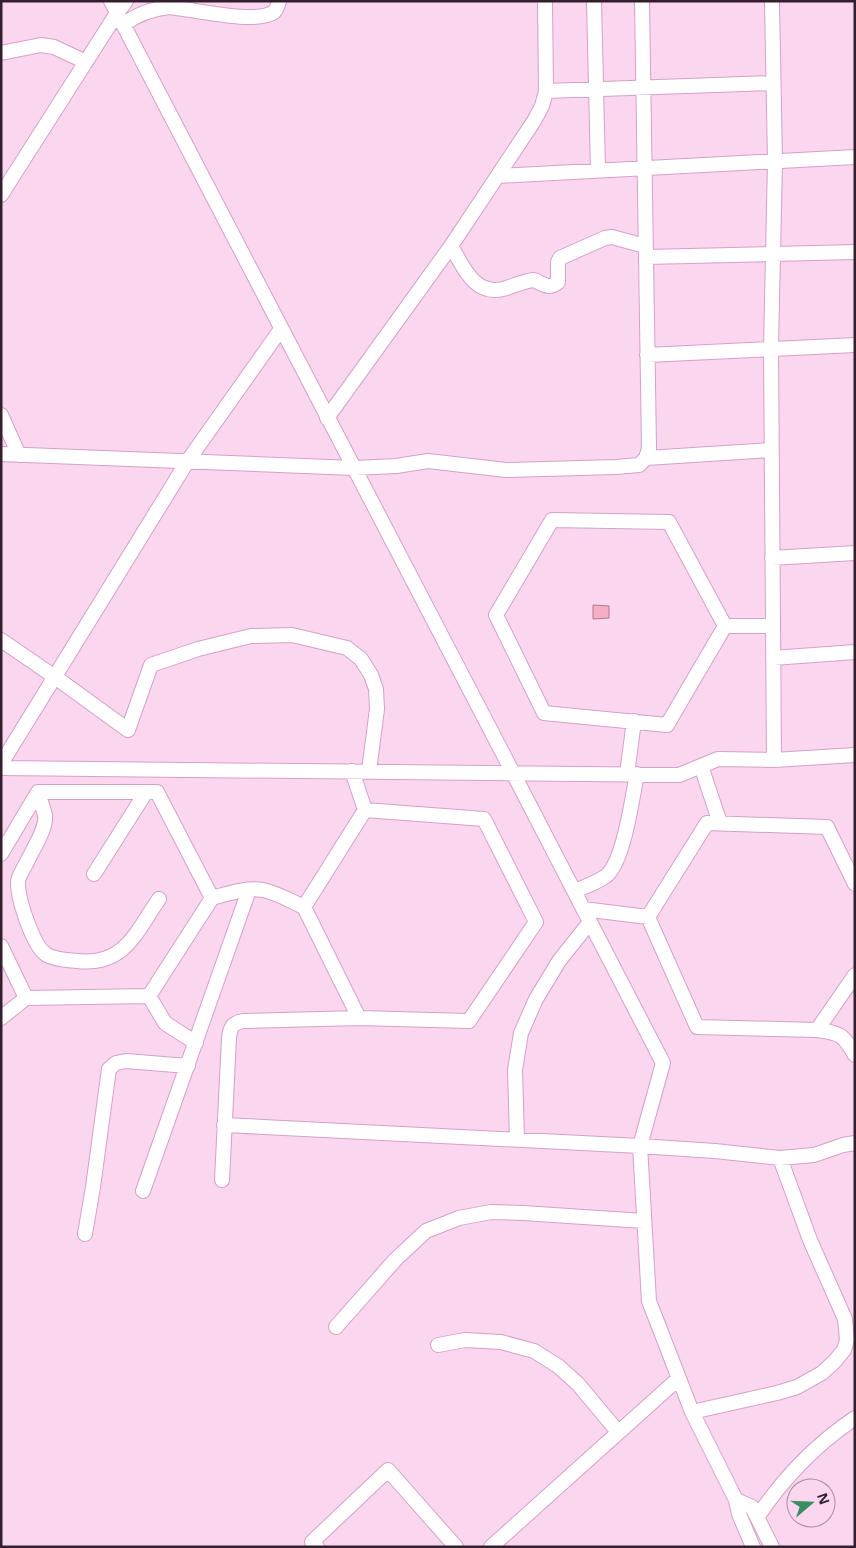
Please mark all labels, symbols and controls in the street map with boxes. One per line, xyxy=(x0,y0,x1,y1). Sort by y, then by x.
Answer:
north arrow xyxy=(786,1478,836,1528)
text: N xyxy=(813,1490,835,1507)

